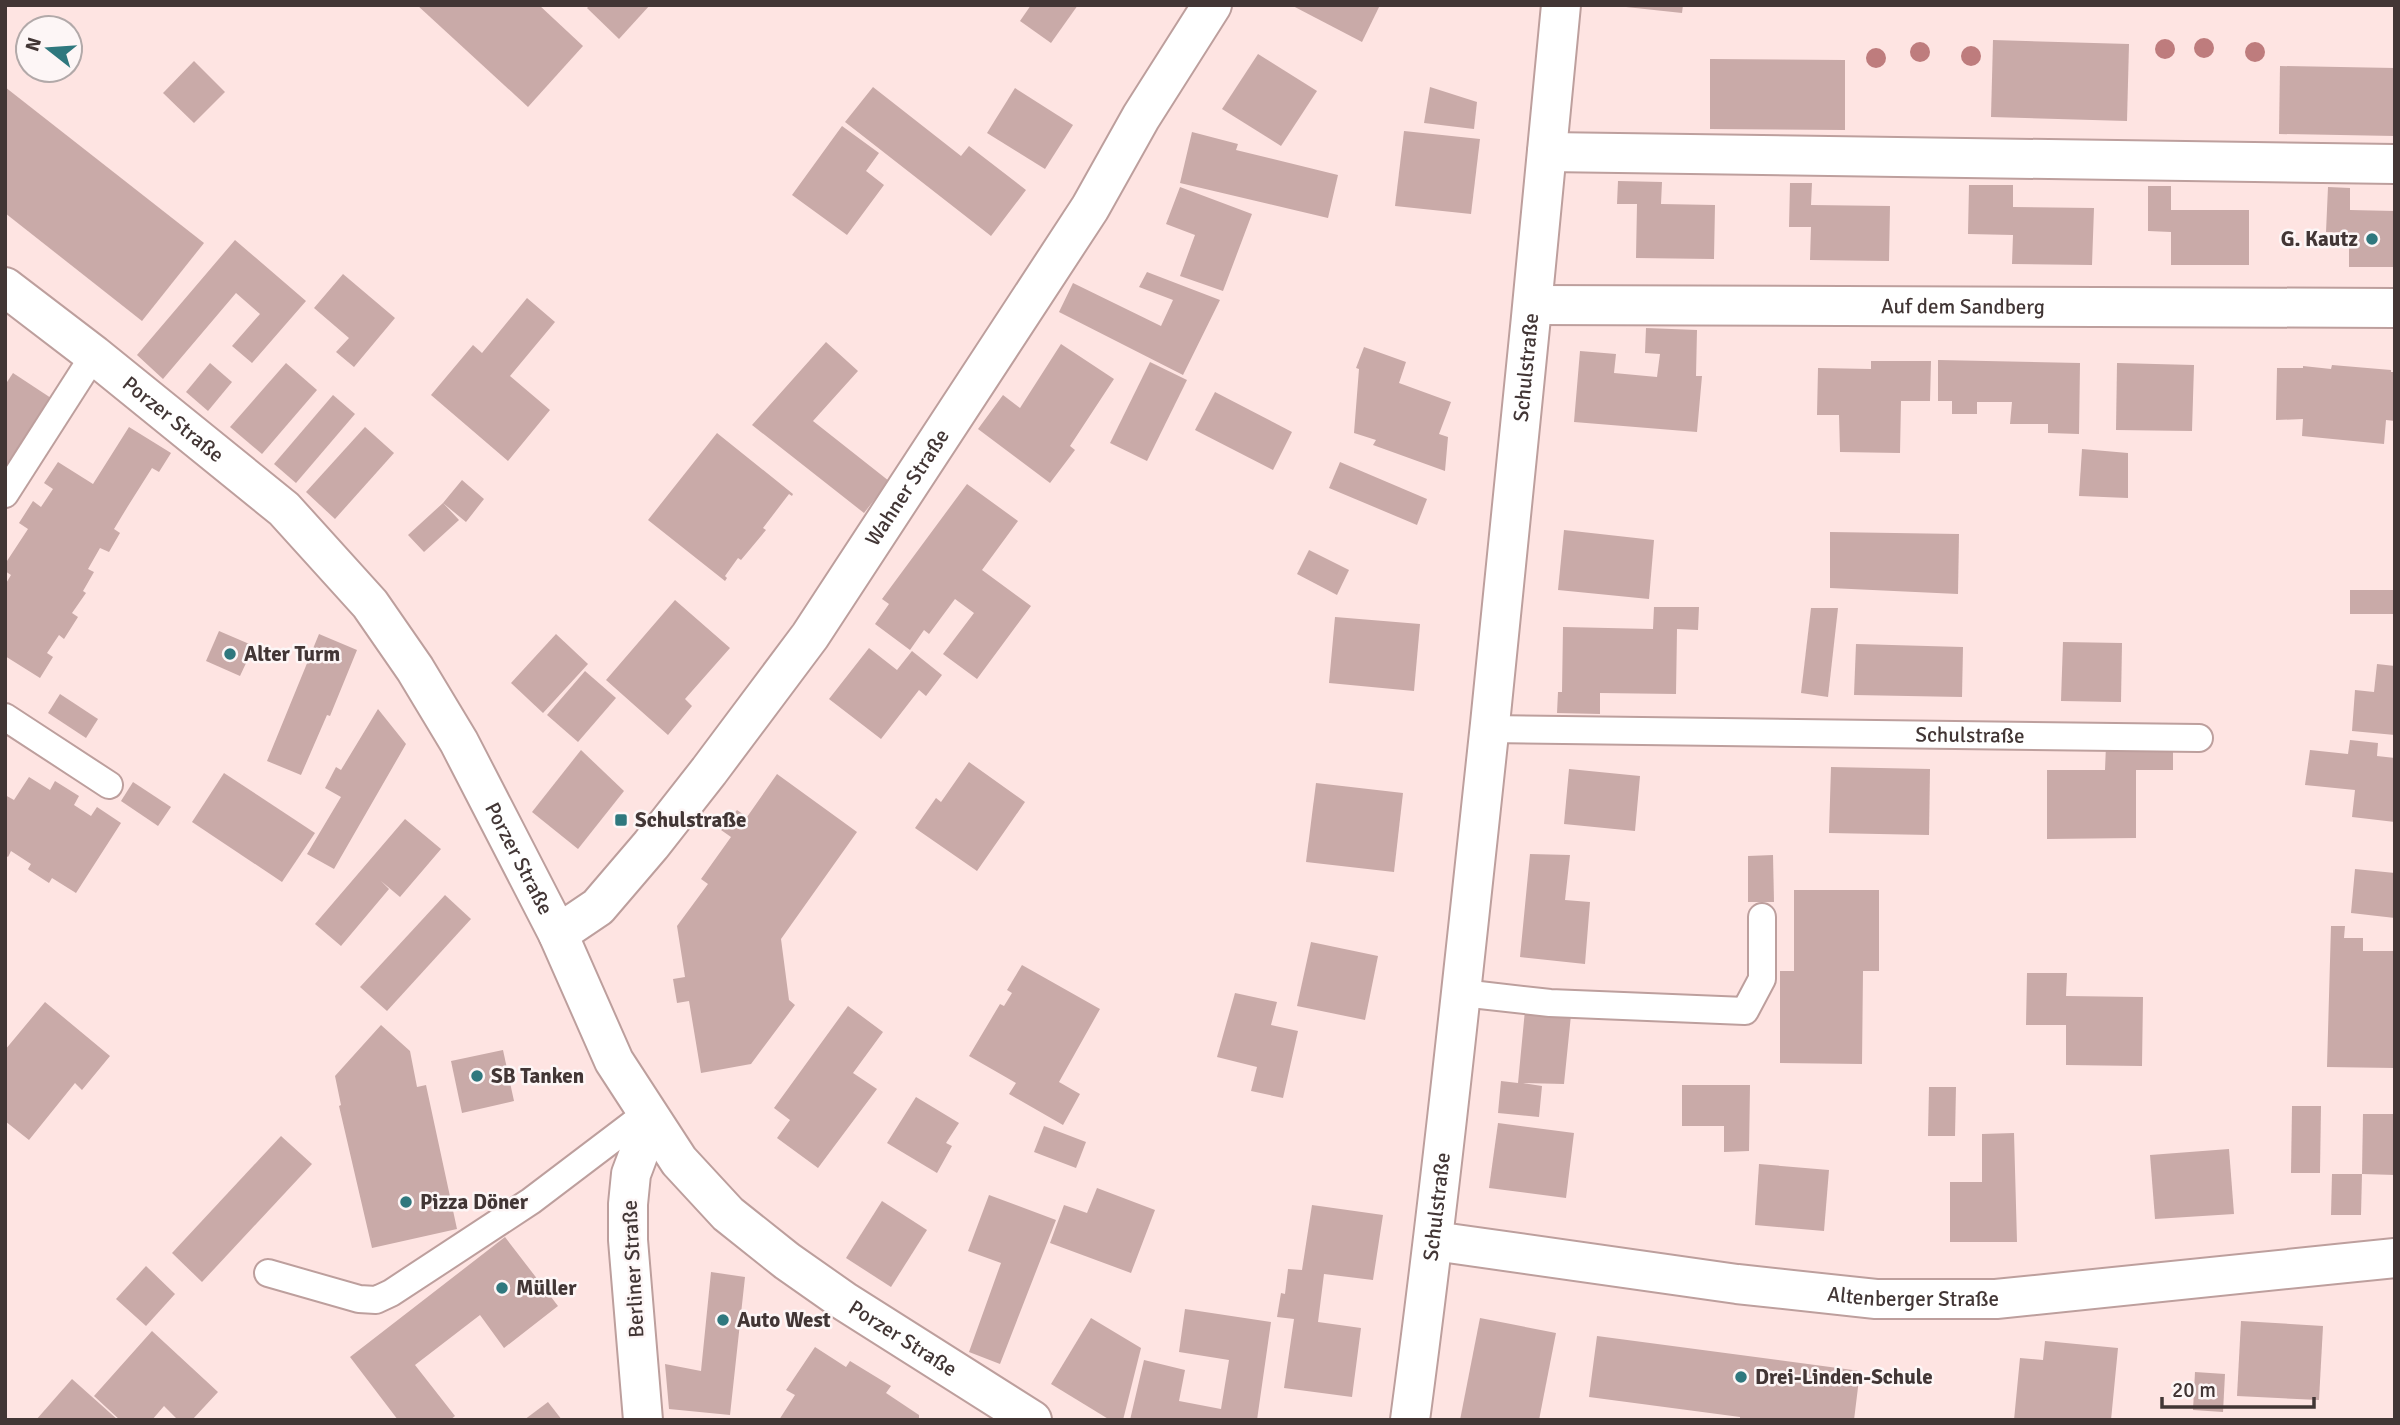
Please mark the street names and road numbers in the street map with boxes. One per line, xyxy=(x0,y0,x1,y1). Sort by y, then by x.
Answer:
street label: Auf dem Sandberg xyxy=(1881,293,2045,320)
street label: Schulstraße xyxy=(1508,312,1544,423)
street label: Porzer Straße xyxy=(117,370,229,468)
street label: Wahner Straße xyxy=(860,424,955,551)
street label: Schulstraße xyxy=(1915,721,2025,749)
street label: Porzer Straße xyxy=(479,798,559,919)
street label: Schulstraße xyxy=(1417,1151,1456,1262)
street label: Berliner Straße xyxy=(616,1199,650,1339)
street label: Altenberger Straße xyxy=(1826,1281,1999,1312)
street label: Porzer Straße xyxy=(844,1294,962,1382)

